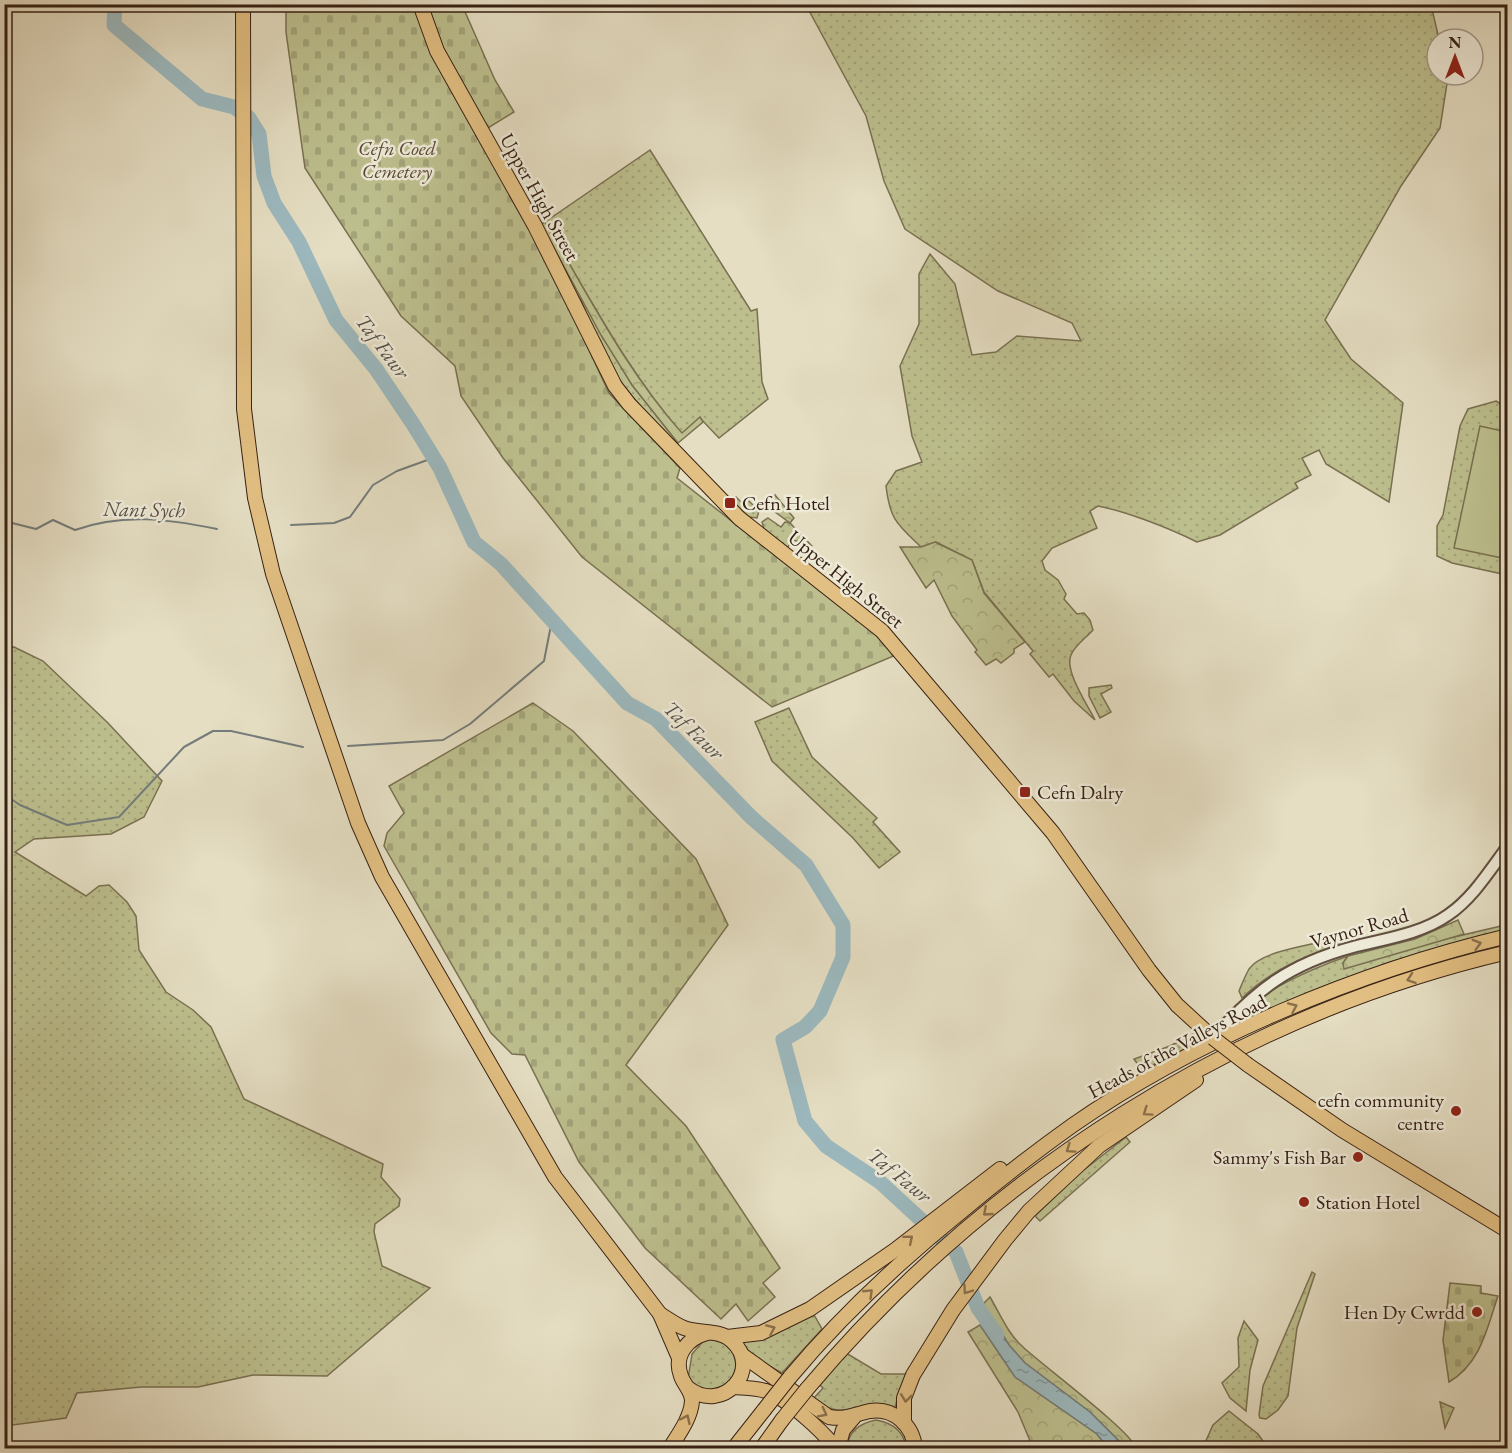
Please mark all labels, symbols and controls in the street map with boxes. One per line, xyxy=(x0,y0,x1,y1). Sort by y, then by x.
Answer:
north arrow xyxy=(1425,27,1485,87)
text: N xyxy=(1449,32,1462,53)
street label: Upper High Street xyxy=(494,129,586,266)
park label: Cefn Coed Cemetery xyxy=(358,135,437,184)
water label: Taf Fawr xyxy=(350,308,417,384)
place label: Cefn Hotel xyxy=(742,490,830,516)
water label: Nant Sych xyxy=(102,495,185,523)
marker: Cefn Hotel xyxy=(723,496,737,510)
street label: Upper High Street xyxy=(783,524,910,634)
water label: Taf Fawr xyxy=(658,695,731,766)
place label: Cefn Dalry xyxy=(1037,779,1123,805)
marker: Cefn Dalry xyxy=(1018,785,1032,799)
street label: Vaynor Road xyxy=(1307,901,1412,954)
one-way arrow xyxy=(1471,939,1482,951)
one-way arrow xyxy=(1406,972,1417,984)
street label: Heads of the Valleys Road xyxy=(1083,987,1272,1104)
one-way arrow xyxy=(1286,1002,1297,1014)
place label: cefn community centre xyxy=(1318,1087,1444,1136)
marker: cefn community centre xyxy=(1449,1104,1463,1118)
one-way arrow xyxy=(1143,1105,1154,1116)
water label: Taf Fawr xyxy=(863,1141,938,1209)
one-way arrow xyxy=(1065,1142,1076,1153)
place label: Sammy's Fish Bar xyxy=(1213,1144,1346,1170)
marker: Sammy's Fish Bar xyxy=(1351,1150,1365,1164)
place label: Station Hotel xyxy=(1316,1189,1420,1215)
marker: Station Hotel xyxy=(1297,1195,1311,1209)
one-way arrow xyxy=(983,1205,994,1216)
one-way arrow xyxy=(902,1235,913,1246)
one-way arrow xyxy=(963,1283,974,1294)
one-way arrow xyxy=(862,1289,872,1300)
place label: Hen Dy Cwrdd xyxy=(1344,1299,1466,1325)
marker: Hen Dy Cwrdd xyxy=(1470,1305,1484,1319)
one-way arrow xyxy=(764,1324,775,1336)
one-way arrow xyxy=(900,1393,913,1403)
one-way arrow xyxy=(817,1406,828,1418)
one-way arrow xyxy=(678,1415,690,1426)

